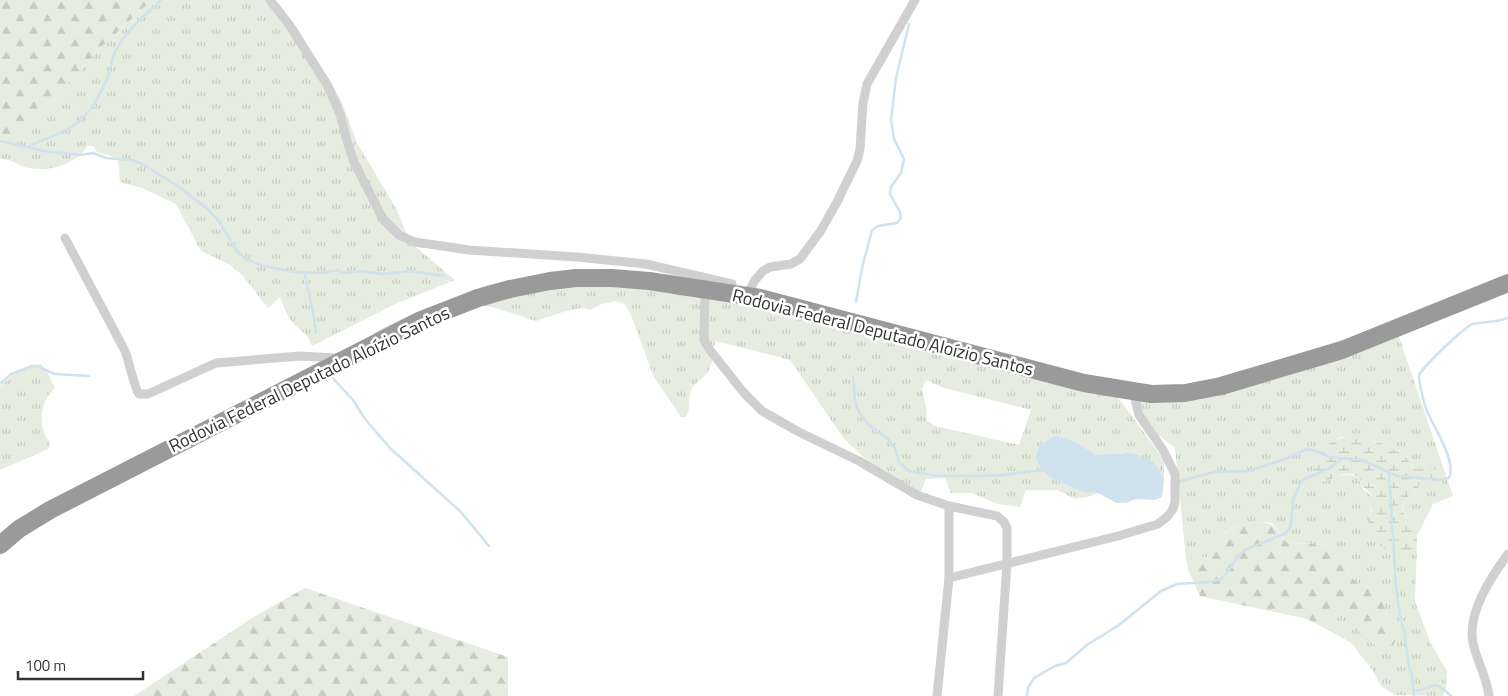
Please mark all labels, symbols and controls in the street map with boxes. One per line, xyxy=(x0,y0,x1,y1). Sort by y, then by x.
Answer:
street label: Rodovia Federal Deputado Aloízio Santos xyxy=(730,281,1036,383)
street label: Rodovia Federal Deputado Aloízio Santos xyxy=(164,299,454,459)
scale bar xyxy=(18,648,142,680)
text: 100 m xyxy=(25,654,66,677)

